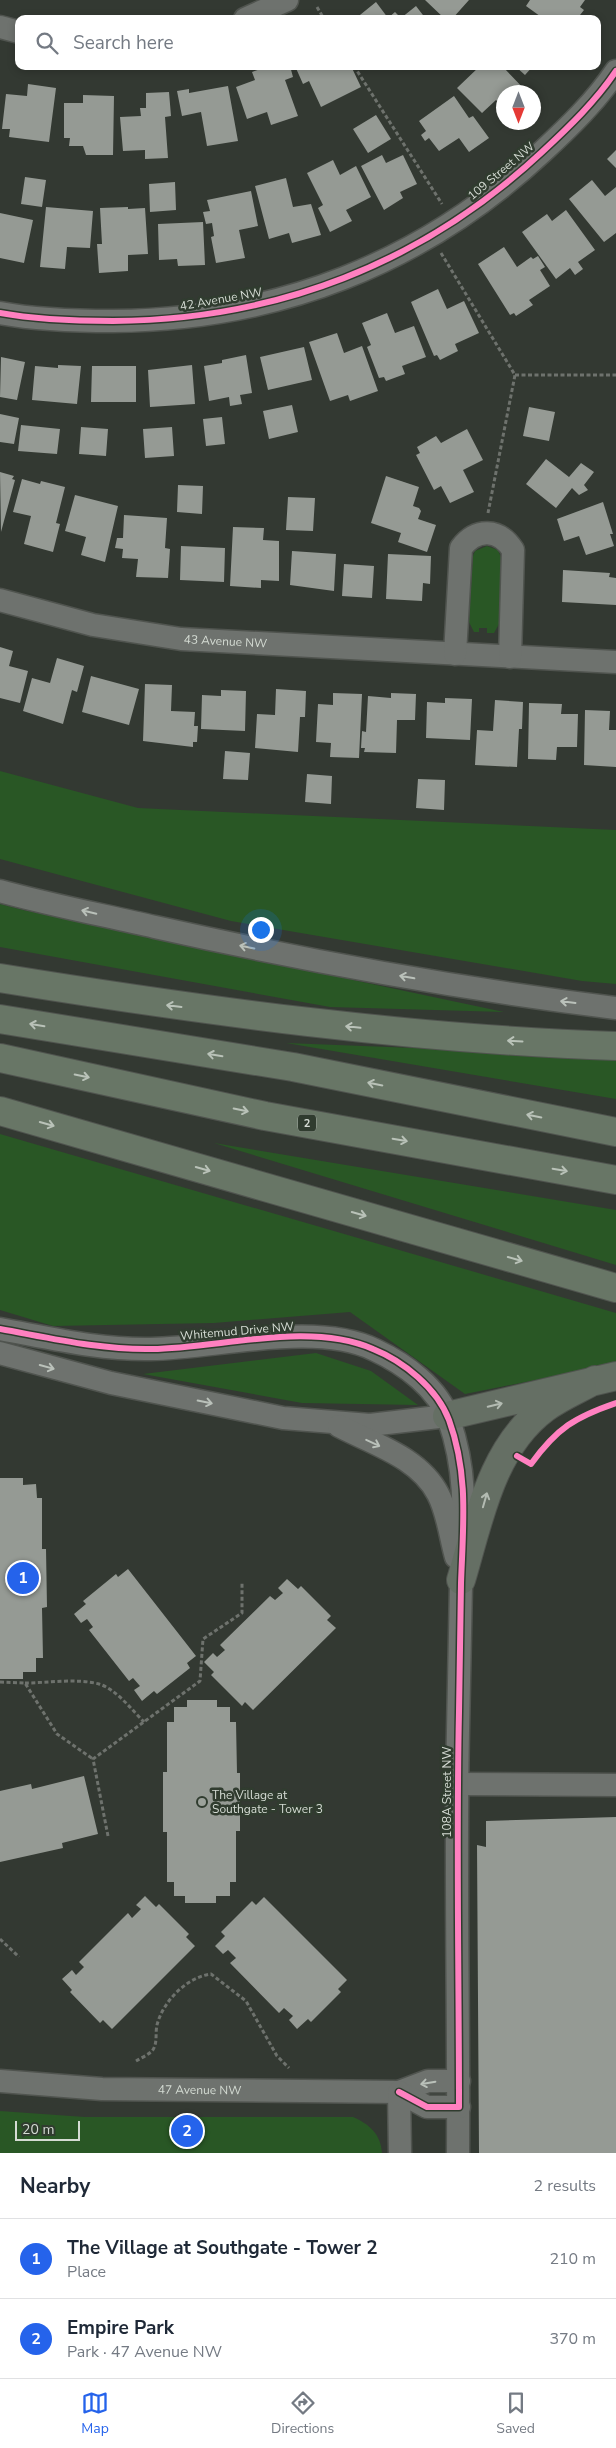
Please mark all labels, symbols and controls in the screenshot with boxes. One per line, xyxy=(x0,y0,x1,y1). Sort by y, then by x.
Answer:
search box xyxy=(15,15,601,70)
icon: search xyxy=(33,29,61,57)
text: Search here xyxy=(73,30,174,56)
north arrow xyxy=(496,85,541,130)
street label: 109 Street NW xyxy=(464,138,538,204)
street label: 42 Avenue NW xyxy=(178,284,264,314)
street label: 43 Avenue NW xyxy=(183,631,268,652)
one-way arrow xyxy=(81,907,97,916)
your location xyxy=(248,917,274,943)
one-way arrow xyxy=(240,942,256,951)
one-way arrow xyxy=(399,972,415,982)
one-way arrow xyxy=(560,997,576,1007)
one-way arrow xyxy=(167,1001,183,1011)
one-way arrow xyxy=(30,1020,46,1030)
one-way arrow xyxy=(345,1022,361,1032)
one-way arrow xyxy=(507,1037,523,1046)
one-way arrow xyxy=(207,1049,223,1059)
one-way arrow xyxy=(73,1072,89,1081)
one-way arrow xyxy=(367,1079,383,1088)
one-way arrow xyxy=(232,1106,248,1116)
one-way arrow xyxy=(526,1111,542,1120)
road number: 2 xyxy=(298,1114,316,1132)
one-way arrow xyxy=(38,1120,54,1130)
one-way arrow xyxy=(392,1136,408,1146)
one-way arrow xyxy=(195,1165,211,1175)
one-way arrow xyxy=(552,1165,568,1175)
one-way arrow xyxy=(351,1210,367,1220)
one-way arrow xyxy=(507,1255,523,1265)
street label: Whitemud Drive NW xyxy=(179,1318,295,1344)
one-way arrow xyxy=(38,1362,54,1372)
one-way arrow xyxy=(197,1398,213,1408)
one-way arrow xyxy=(487,1400,503,1409)
one-way arrow xyxy=(365,1438,380,1448)
one-way arrow xyxy=(481,1492,490,1508)
pin: 1 xyxy=(7,1559,39,1597)
street label: 108A Street NW xyxy=(439,1746,455,1838)
place label: The Village at Southgate - Tower 3 xyxy=(212,1787,323,1817)
marker: The Village at Southgate - Tower 3 xyxy=(196,1796,208,1808)
one-way arrow xyxy=(421,2078,437,2088)
street label: 47 Avenue NW xyxy=(158,2082,242,2098)
pin: 2 xyxy=(171,2112,203,2150)
scale bar xyxy=(15,2118,80,2141)
text: 20 m xyxy=(22,2120,54,2139)
text: Nearby xyxy=(20,2172,90,2200)
text: 2 results xyxy=(534,2175,596,2197)
text: The Village at Southgate - Tower 2 xyxy=(67,2235,378,2261)
text: 1 xyxy=(31,2248,41,2270)
text: 210 m xyxy=(549,2248,596,2270)
text: Place xyxy=(67,2261,106,2283)
text: Empire Park xyxy=(67,2315,174,2341)
text: 2 xyxy=(31,2328,41,2350)
text: 370 m xyxy=(549,2328,596,2350)
text: Park · 47 Avenue NW xyxy=(67,2341,222,2363)
tab: Map xyxy=(81,2389,109,2438)
tab: Directions xyxy=(271,2389,334,2438)
tab: Saved xyxy=(496,2389,535,2438)

